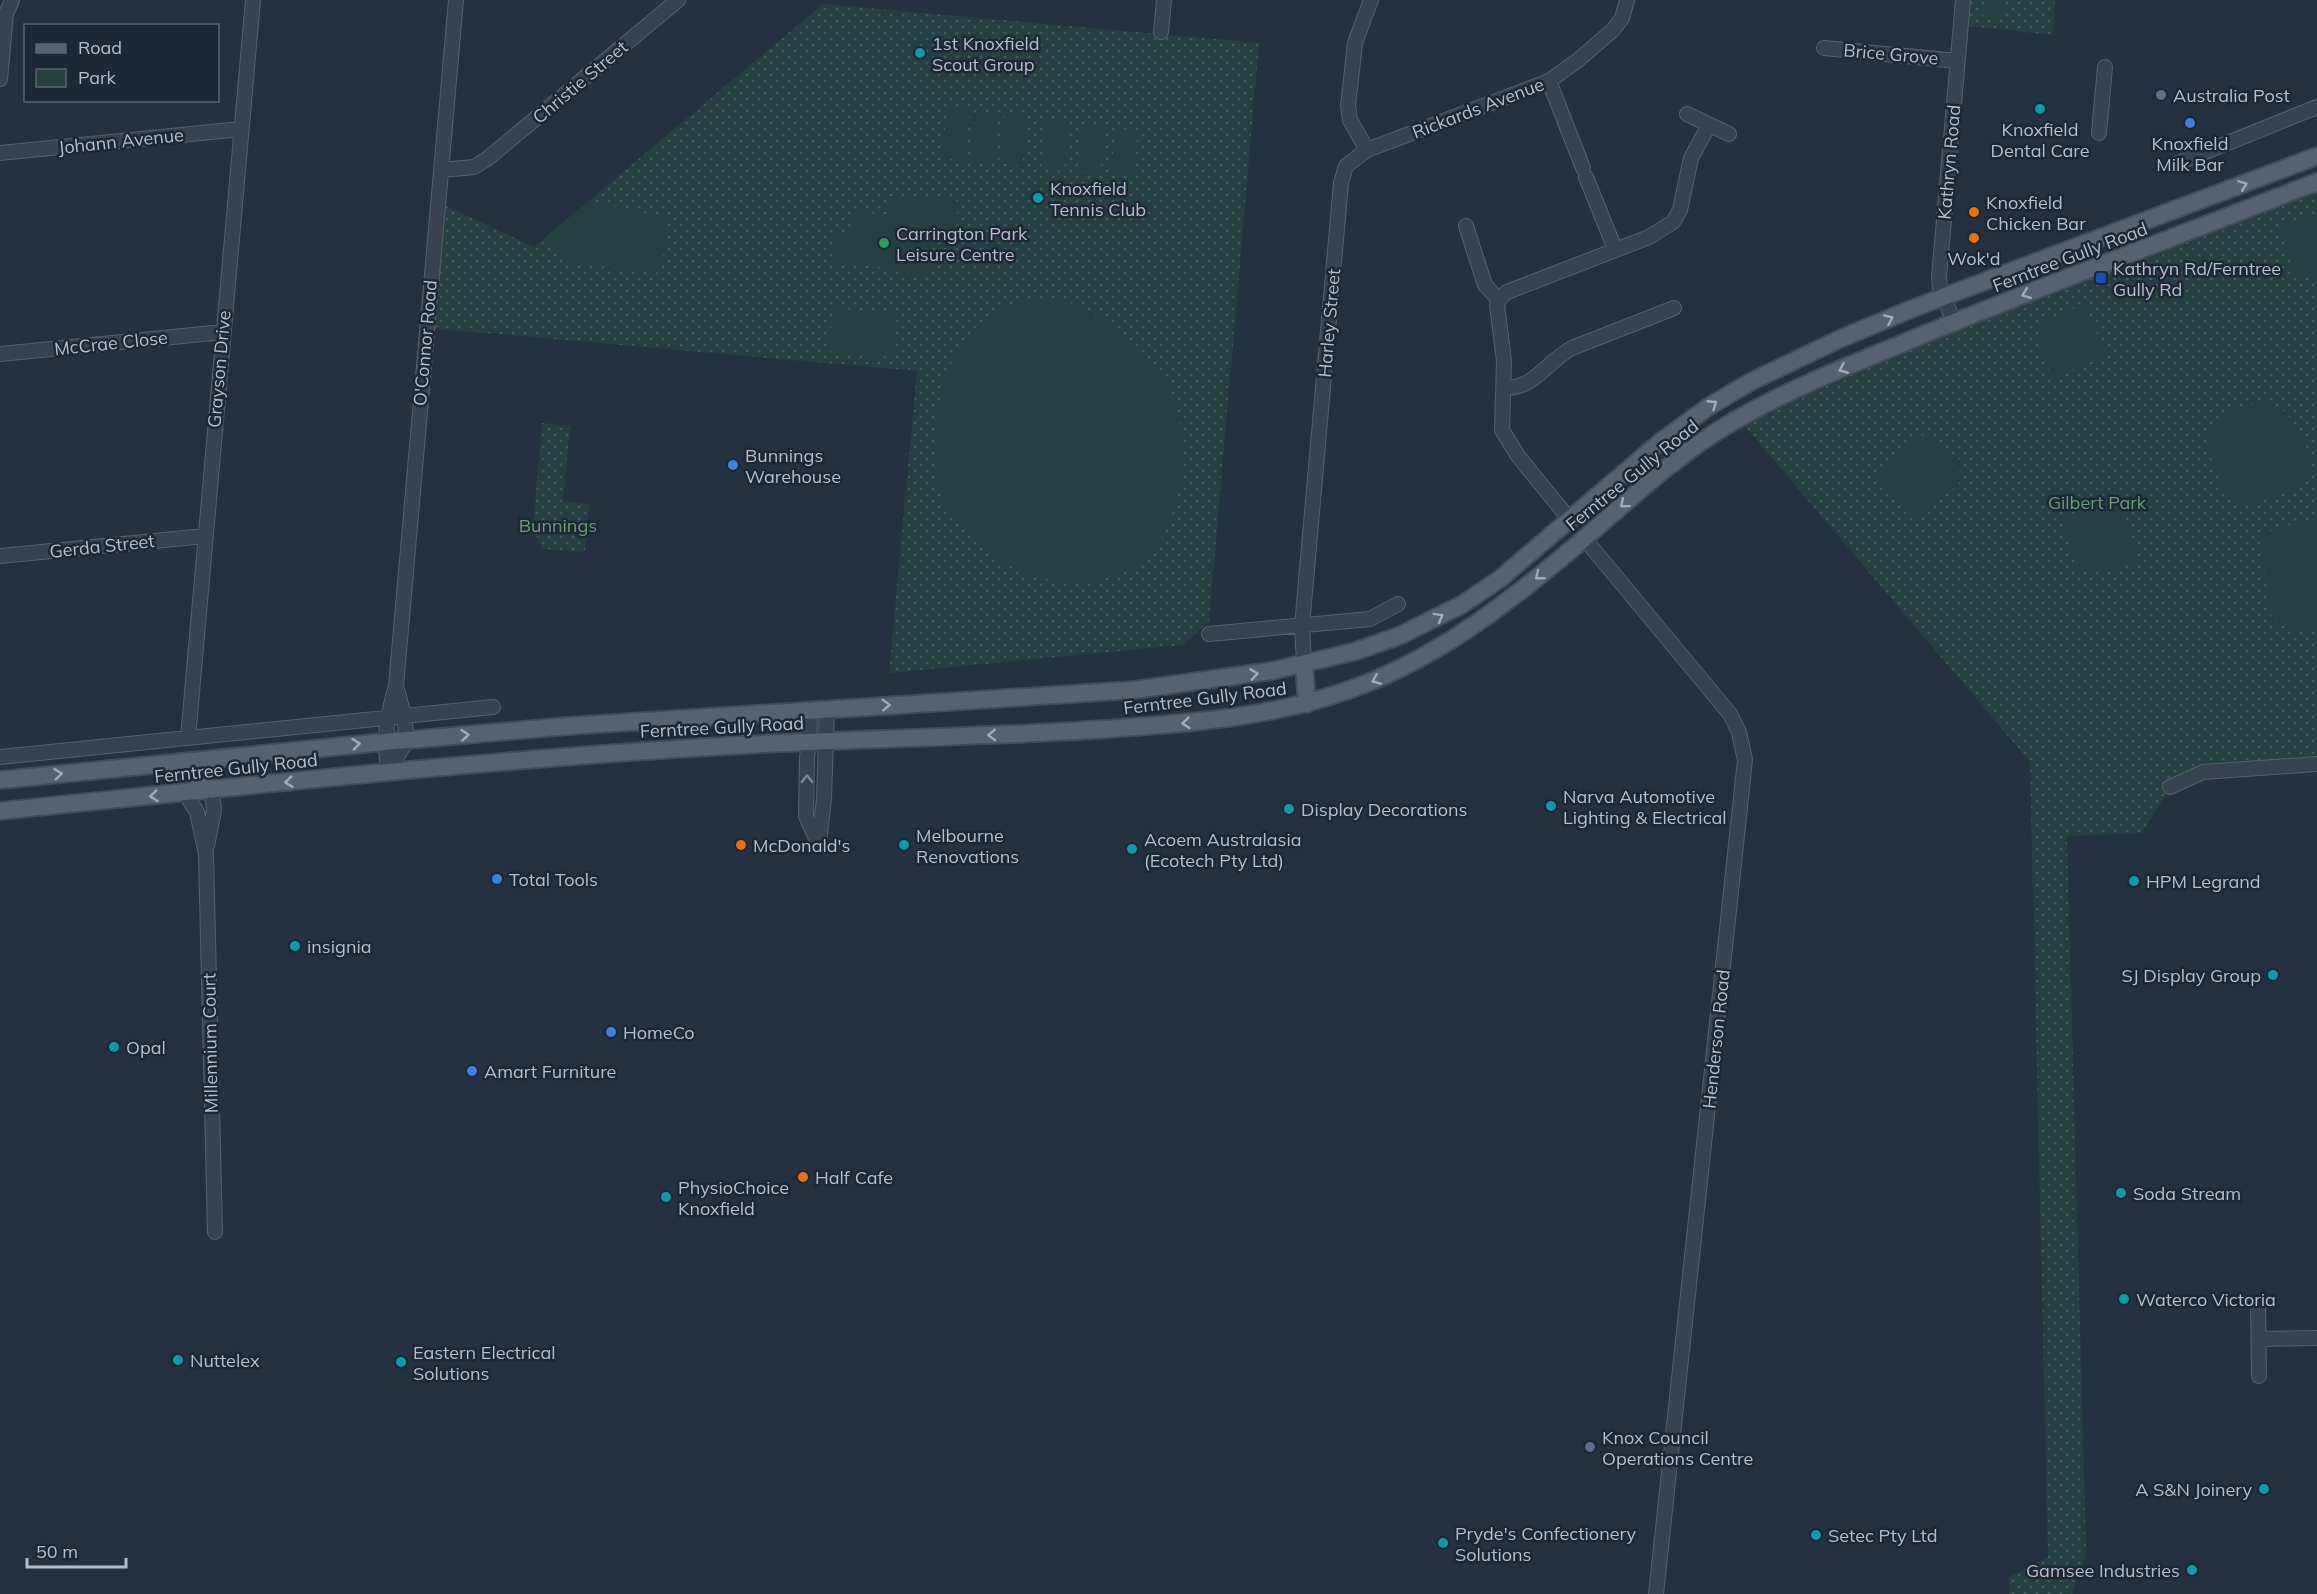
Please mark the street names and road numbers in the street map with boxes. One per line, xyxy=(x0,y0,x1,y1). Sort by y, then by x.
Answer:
street label: Christie Street xyxy=(528,35,632,129)
street label: Brice Grove xyxy=(1843,38,1939,70)
street label: Rickards Avenue xyxy=(1409,72,1547,144)
street label: Kathryn Road xyxy=(1933,104,1965,220)
street label: Johann Avenue xyxy=(57,123,185,159)
street label: Ferntree Gully Road xyxy=(1989,217,2151,297)
street label: Harley Street xyxy=(1313,268,1345,378)
street label: O'Connor Road xyxy=(408,279,442,407)
street label: Grayson Drive xyxy=(202,309,236,429)
street label: McCrae Close xyxy=(53,326,169,360)
street label: Ferntree Gully Road xyxy=(1561,414,1703,536)
street label: Gerda Street xyxy=(48,529,156,563)
street label: Ferntree Gully Road xyxy=(1122,677,1288,719)
street label: Ferntree Gully Road xyxy=(639,711,805,743)
street label: Ferntree Gully Road xyxy=(153,748,319,788)
street label: Henderson Road xyxy=(1697,968,1735,1110)
street label: Millennium Court xyxy=(197,973,223,1113)

